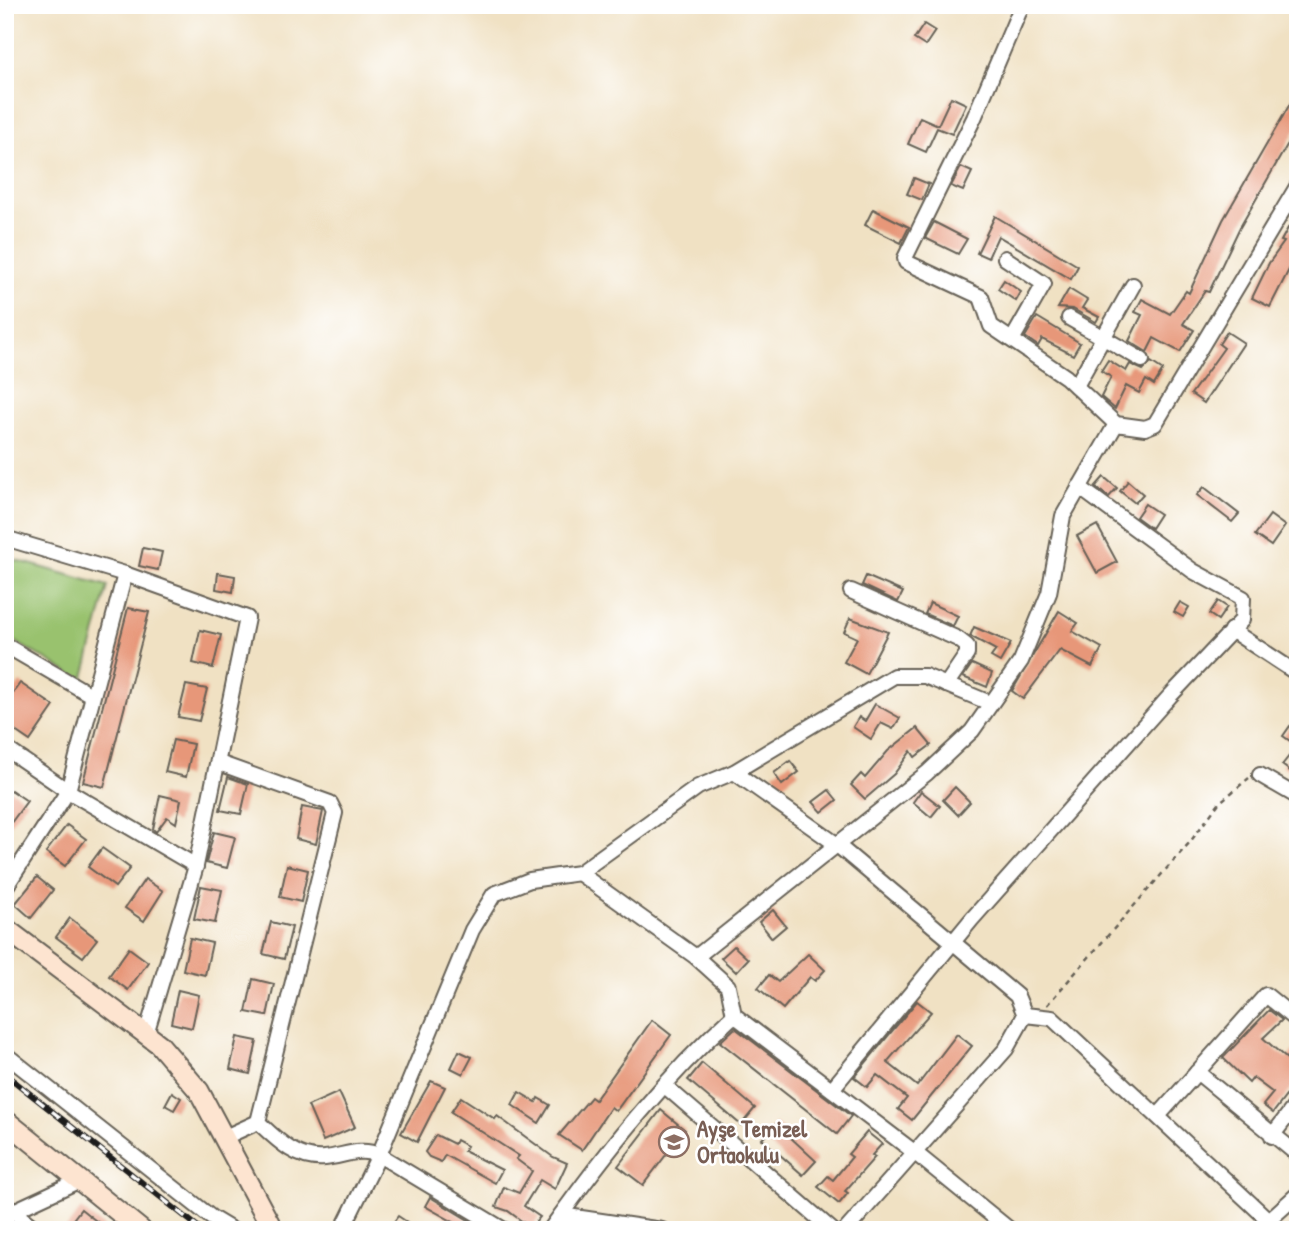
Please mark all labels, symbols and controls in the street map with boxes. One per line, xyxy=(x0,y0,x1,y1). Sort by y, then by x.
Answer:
place label: Ayşe Temizel Ortaokulu xyxy=(697,1113,808,1170)
school or university icon: Ayşe Temizel Ortaokulu xyxy=(657,1125,691,1159)

